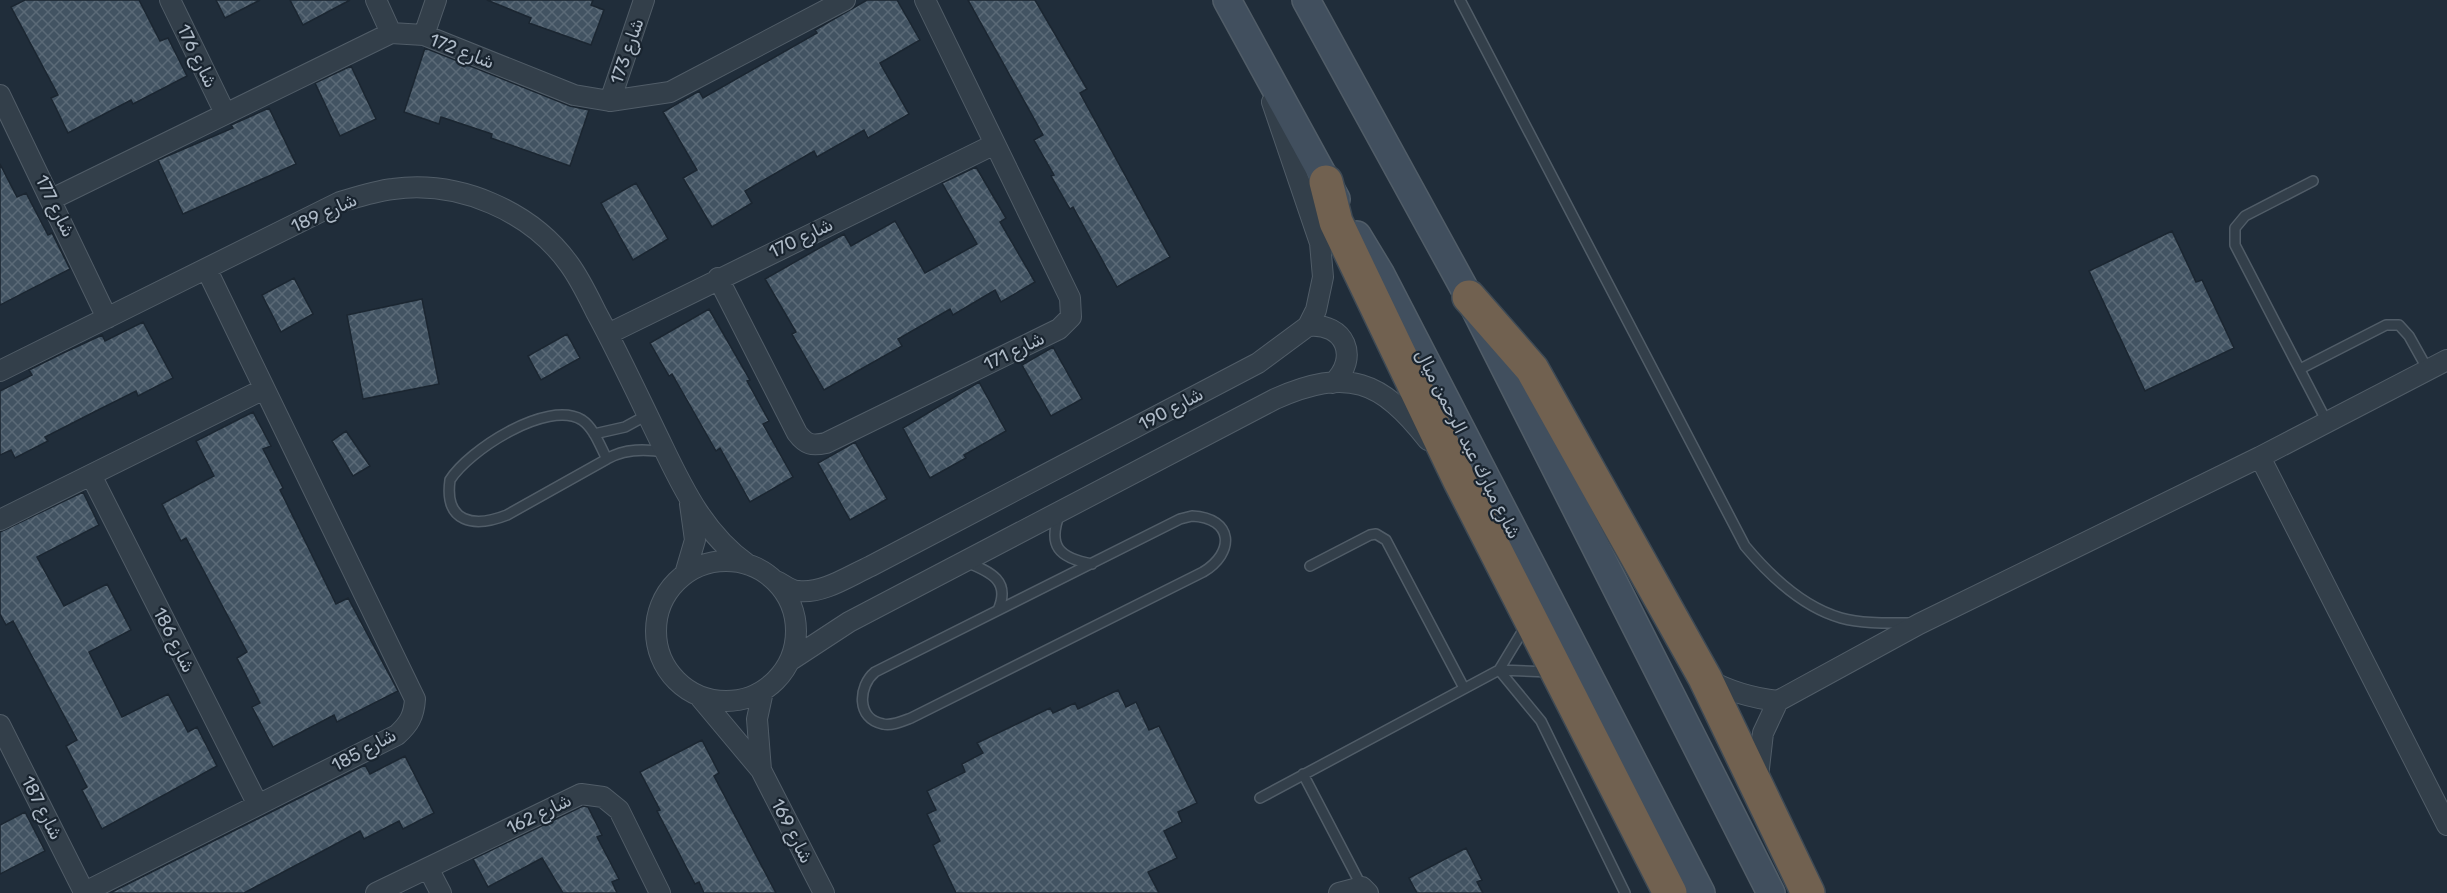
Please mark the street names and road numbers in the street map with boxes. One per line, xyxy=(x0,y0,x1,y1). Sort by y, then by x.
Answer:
street label: شارع 173 xyxy=(606,15,649,87)
street label: شارع 176 xyxy=(171,21,222,92)
street label: شارع 172 xyxy=(426,29,498,74)
street label: شارع 177 xyxy=(30,171,79,241)
street label: شارع 189 xyxy=(287,189,361,238)
street label: شارع 170 xyxy=(765,213,837,264)
street label: شارع 171 xyxy=(980,327,1048,376)
street label: شارع مبارك عبد الرحمن ميال xyxy=(1410,346,1525,543)
street label: شارع 190 xyxy=(1135,383,1208,436)
street label: شارع 186 xyxy=(147,604,200,677)
street label: شارع 185 xyxy=(328,724,401,777)
street label: شارع 187 xyxy=(16,772,67,844)
street label: شارع 162 xyxy=(503,789,575,840)
street label: شارع 169 xyxy=(766,795,818,867)

